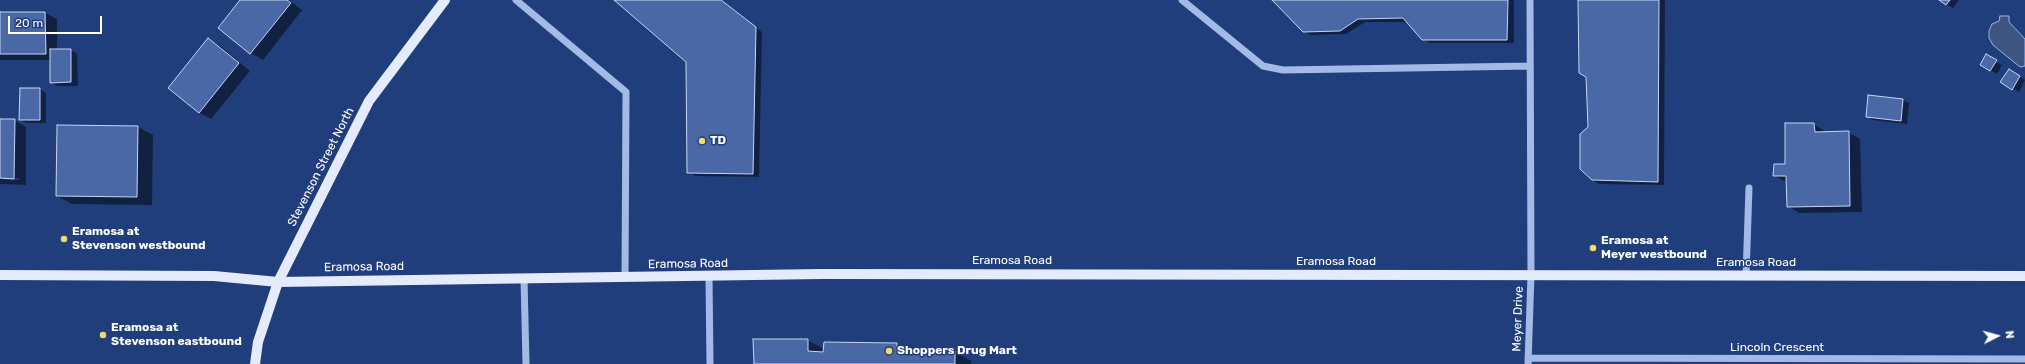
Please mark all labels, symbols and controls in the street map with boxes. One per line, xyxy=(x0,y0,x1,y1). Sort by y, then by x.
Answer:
scale bar xyxy=(10,8,104,34)
text: 20 m xyxy=(15,16,43,30)
street label: Stevenson Street North xyxy=(285,105,357,229)
place label: TD xyxy=(710,134,726,148)
marker: TD xyxy=(697,136,707,146)
place label: Eramosa at Stevenson westbound xyxy=(72,225,206,253)
marker: Eramosa at Stevenson westbound xyxy=(59,234,69,244)
place label: Eramosa at Meyer westbound xyxy=(1601,234,1707,262)
marker: Eramosa at Meyer westbound xyxy=(1588,243,1598,253)
street label: Eramosa Road xyxy=(972,254,1052,268)
street label: Eramosa Road xyxy=(1296,255,1376,269)
street label: Eramosa Road xyxy=(648,256,728,272)
street label: Eramosa Road xyxy=(1716,256,1796,270)
street label: Eramosa Road xyxy=(324,259,404,275)
street label: Meyer Drive xyxy=(1510,286,1526,352)
north arrow xyxy=(1977,316,2017,356)
place label: Eramosa at Stevenson eastbound xyxy=(111,321,242,349)
marker: Eramosa at Stevenson eastbound xyxy=(98,330,108,340)
text: N xyxy=(2003,330,2016,339)
street label: Lincoln Crescent xyxy=(1730,341,1824,355)
place label: Shoppers Drug Mart xyxy=(897,344,1017,358)
marker: Shoppers Drug Mart xyxy=(884,346,894,356)

